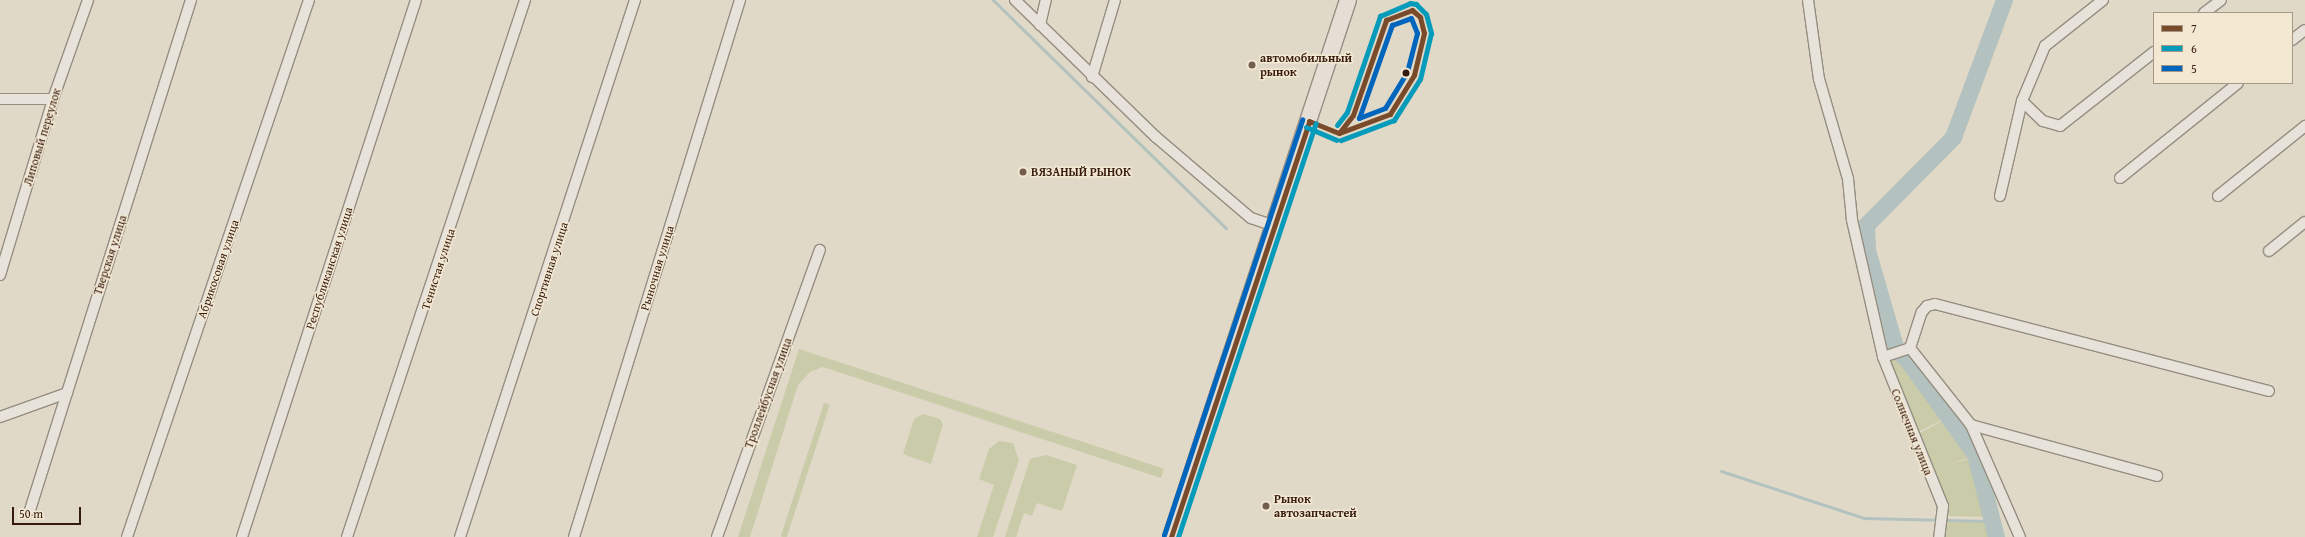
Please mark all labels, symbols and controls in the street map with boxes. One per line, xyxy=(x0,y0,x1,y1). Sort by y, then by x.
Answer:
legend xyxy=(2153,12,2293,84)
text: 7 xyxy=(2191,20,2197,37)
text: 6 xyxy=(2191,40,2197,57)
place label: автомобильный рынок xyxy=(1260,51,1352,79)
marker: автомобильный рынок xyxy=(1247,60,1257,70)
text: 5 xyxy=(2191,60,2197,77)
unlabelled marker xyxy=(1401,68,1411,78)
street label: Липовый переулок xyxy=(20,86,64,188)
place label: ВЯЗАНЫЙ РЫНОК xyxy=(1031,165,1131,179)
marker: ВЯЗАНЫЙ РЫНОК xyxy=(1018,167,1028,177)
street label: Республиканская улица xyxy=(302,205,356,331)
street label: Тверская улица xyxy=(90,213,130,297)
street label: Абрикосовая улица xyxy=(194,218,242,320)
street label: Спортивная улица xyxy=(527,220,571,318)
street label: Рыночная улица xyxy=(637,224,677,312)
street label: Тенистая улица xyxy=(418,227,458,311)
street label: Троллейбусная улица xyxy=(741,336,795,450)
street label: Солнечная улица xyxy=(1888,387,1936,477)
place label: Рынок автозапчастей xyxy=(1274,492,1357,520)
scale bar xyxy=(14,499,83,525)
marker: Рынок автозапчастей xyxy=(1261,501,1271,511)
text: 50 m xyxy=(19,505,43,522)

